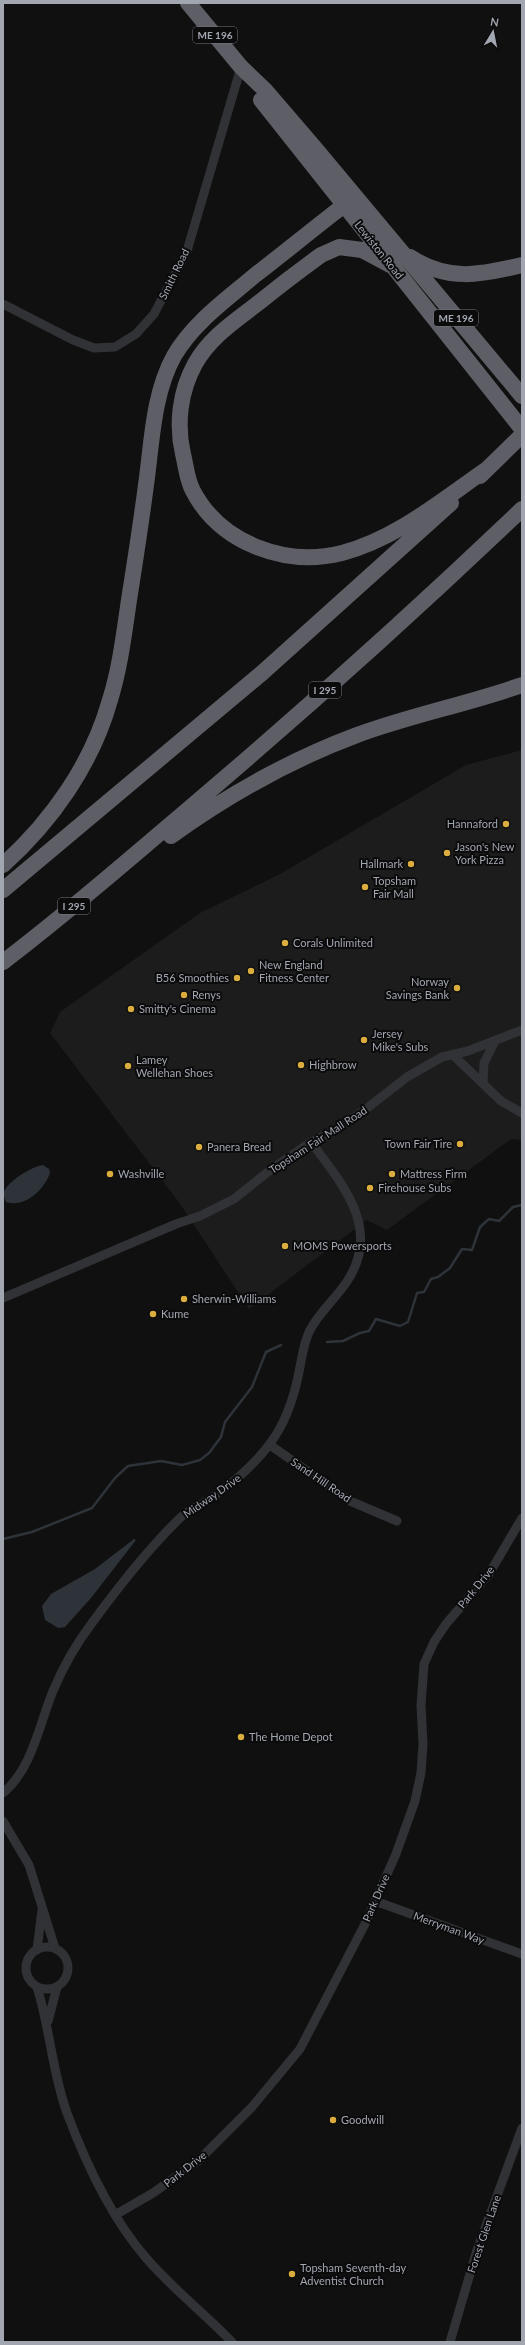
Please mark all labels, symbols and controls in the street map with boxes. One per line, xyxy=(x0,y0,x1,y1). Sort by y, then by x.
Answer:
north arrow xyxy=(473,12,513,52)
text: N xyxy=(490,15,500,29)
road number: ME 196 xyxy=(193,27,237,43)
street label: Lewiston Road xyxy=(352,218,407,281)
street label: Smith Road xyxy=(156,246,191,301)
road number: ME 196 xyxy=(434,310,478,326)
road number: I 295 xyxy=(309,682,341,698)
place label: Hannaford xyxy=(447,817,498,830)
marker: Hannaford xyxy=(501,819,511,829)
place label: Jason's New York Pizza xyxy=(455,840,515,866)
marker: Jason's New York Pizza xyxy=(442,848,452,858)
place label: Hallmark xyxy=(360,857,403,870)
marker: Hallmark xyxy=(406,859,416,869)
place label: Topsham Fair Mall xyxy=(373,874,416,900)
marker: Topsham Fair Mall xyxy=(360,882,370,892)
road number: I 295 xyxy=(58,898,90,914)
place label: Corals Unlimited xyxy=(293,936,373,949)
marker: Corals Unlimited xyxy=(280,938,290,948)
place label: New England Fitness Center xyxy=(259,958,329,984)
marker: New England Fitness Center xyxy=(246,966,256,976)
place label: B56 Smoothies xyxy=(156,971,229,984)
marker: B56 Smoothies xyxy=(232,973,242,983)
place label: Norway Savings Bank xyxy=(386,975,449,1001)
marker: Norway Savings Bank xyxy=(452,983,462,993)
place label: Renys xyxy=(192,988,221,1001)
marker: Renys xyxy=(179,990,189,1000)
place label: Smitty's Cinema xyxy=(139,1002,216,1015)
marker: Smitty's Cinema xyxy=(126,1004,136,1014)
place label: Jersey Mike's Subs xyxy=(372,1027,429,1053)
marker: Jersey Mike's Subs xyxy=(359,1035,369,1045)
place label: Lamey Wellehan Shoes xyxy=(136,1053,213,1079)
place label: Highbrow xyxy=(309,1058,357,1071)
marker: Highbrow xyxy=(296,1060,306,1070)
marker: Lamey Wellehan Shoes xyxy=(123,1061,133,1071)
street label: Topsham Fair Mall Road xyxy=(266,1103,369,1176)
place label: Town Fair Tire xyxy=(385,1137,452,1150)
marker: Town Fair Tire xyxy=(455,1139,465,1149)
place label: Panera Bread xyxy=(207,1140,271,1153)
marker: Panera Bread xyxy=(194,1142,204,1152)
place label: Washville xyxy=(118,1167,165,1180)
place label: Mattress Firm xyxy=(400,1167,467,1180)
marker: Washville xyxy=(105,1169,115,1179)
marker: Mattress Firm xyxy=(387,1169,397,1179)
place label: Firehouse Subs xyxy=(378,1181,451,1194)
marker: Firehouse Subs xyxy=(365,1183,375,1193)
place label: MOMS Powersports xyxy=(293,1239,392,1252)
marker: MOMS Powersports xyxy=(280,1241,290,1251)
place label: Sherwin-Williams xyxy=(192,1292,276,1305)
marker: Sherwin-Williams xyxy=(179,1294,189,1304)
place label: Kume xyxy=(161,1307,189,1320)
marker: Kume xyxy=(148,1309,158,1319)
street label: Sand Hill Road xyxy=(289,1455,354,1505)
street label: Midway Drive xyxy=(180,1471,243,1520)
street label: Park Drive xyxy=(455,1563,497,1610)
place label: The Home Depot xyxy=(249,1730,333,1743)
marker: The Home Depot xyxy=(236,1732,246,1742)
street label: Park Drive xyxy=(359,1872,392,1924)
street label: Merryman Way xyxy=(412,1909,487,1947)
place label: Goodwill xyxy=(341,2113,384,2126)
marker: Goodwill xyxy=(328,2115,338,2125)
street label: Park Drive xyxy=(161,2148,209,2189)
street label: Forest Glen Lane xyxy=(464,2193,503,2274)
place label: Topsham Seventh-day Adventist Church xyxy=(300,2261,406,2287)
marker: Topsham Seventh-day Adventist Church xyxy=(287,2269,297,2279)

